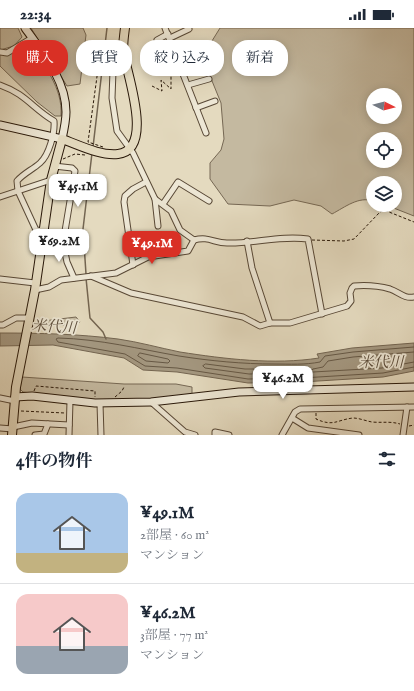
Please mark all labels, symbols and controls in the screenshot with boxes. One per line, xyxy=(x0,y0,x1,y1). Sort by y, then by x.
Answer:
text: 22:34 xyxy=(20,5,51,24)
chip: 購入 xyxy=(12,40,68,76)
chip: 賃貸 xyxy=(76,40,132,76)
chip: 絞り込み xyxy=(140,40,224,76)
chip: 新着 xyxy=(232,40,288,76)
north arrow xyxy=(366,88,402,124)
map controls xyxy=(366,88,402,212)
button: locate xyxy=(366,132,402,168)
pin: ¥45.1M xyxy=(45,174,111,208)
button: layers xyxy=(366,176,402,212)
text: ¥45.1M xyxy=(58,178,98,195)
pin: ¥69.2M xyxy=(26,229,92,263)
pin: ¥49.1M xyxy=(119,231,185,265)
text: ¥69.2M xyxy=(38,233,80,250)
text: ¥49.1M xyxy=(131,235,173,252)
water label: 米代川 xyxy=(31,316,79,338)
water label: 米代川 xyxy=(358,353,405,372)
pin: ¥46.2M xyxy=(250,366,316,400)
text: ¥46.2M xyxy=(262,370,304,387)
icon: filters xyxy=(376,448,398,470)
text: 4件の物件 xyxy=(16,451,92,472)
text: ¥49.1M xyxy=(140,503,194,524)
icon: home xyxy=(48,509,96,557)
text: 2部屋 · 60 m² xyxy=(140,527,209,544)
text: マンション xyxy=(140,547,204,564)
text: ¥46.2M xyxy=(140,603,196,624)
icon: home xyxy=(48,610,96,658)
text: 3部屋 · 77 m² xyxy=(140,627,208,644)
text: マンション xyxy=(140,647,204,664)

